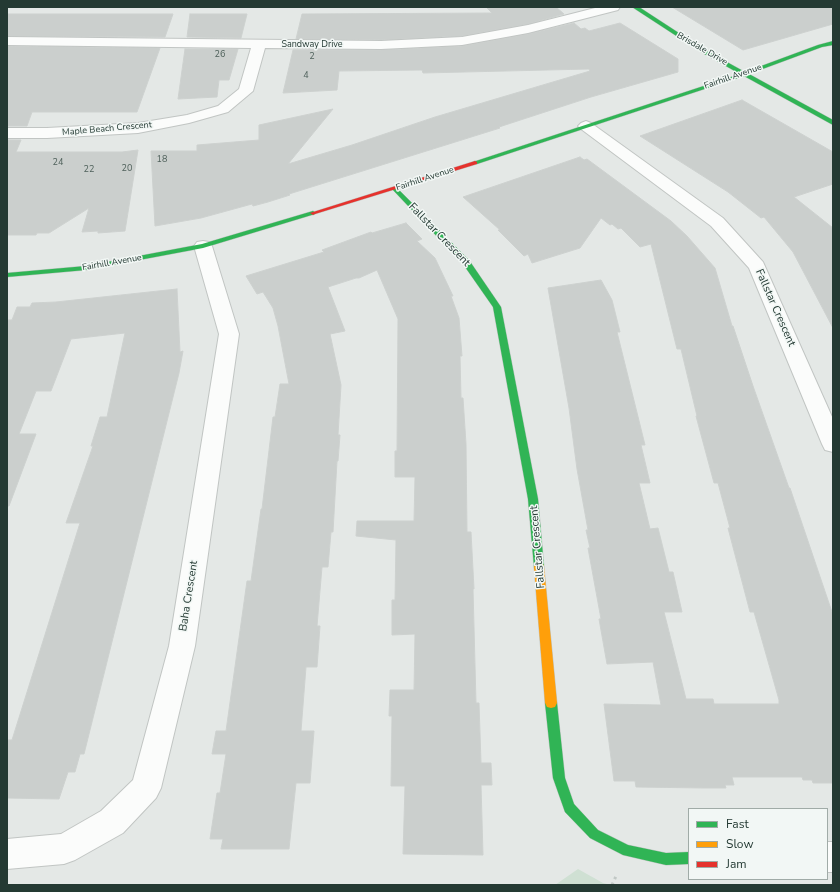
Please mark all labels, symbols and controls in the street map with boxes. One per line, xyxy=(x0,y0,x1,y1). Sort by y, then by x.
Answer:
street label: Brisdale Drive xyxy=(675,30,729,68)
street label: Sandway Drive xyxy=(281,40,343,50)
house number: 26 xyxy=(215,50,225,60)
house number: 2 xyxy=(309,52,315,62)
street label: Fairhill Avenue xyxy=(703,62,763,92)
house number: 4 xyxy=(303,71,309,81)
street label: Maple Beach Crescent xyxy=(62,120,152,138)
house number: 18 xyxy=(157,155,167,165)
house number: 24 xyxy=(53,158,63,168)
house number: 20 xyxy=(122,164,132,174)
house number: 22 xyxy=(84,165,94,175)
street label: Fairhill Avenue xyxy=(395,165,455,193)
street label: Fallstar Crescent xyxy=(405,201,473,269)
street label: Fairhill Avenue xyxy=(81,252,143,274)
street label: Fallstar Crescent xyxy=(752,267,798,349)
street label: Fallstar Crescent xyxy=(528,505,548,589)
street label: Baha Crescent xyxy=(177,560,201,632)
legend xyxy=(688,808,828,880)
text: Fast xyxy=(726,816,749,832)
text: Slow xyxy=(726,836,754,852)
text: Jam xyxy=(726,856,747,872)

